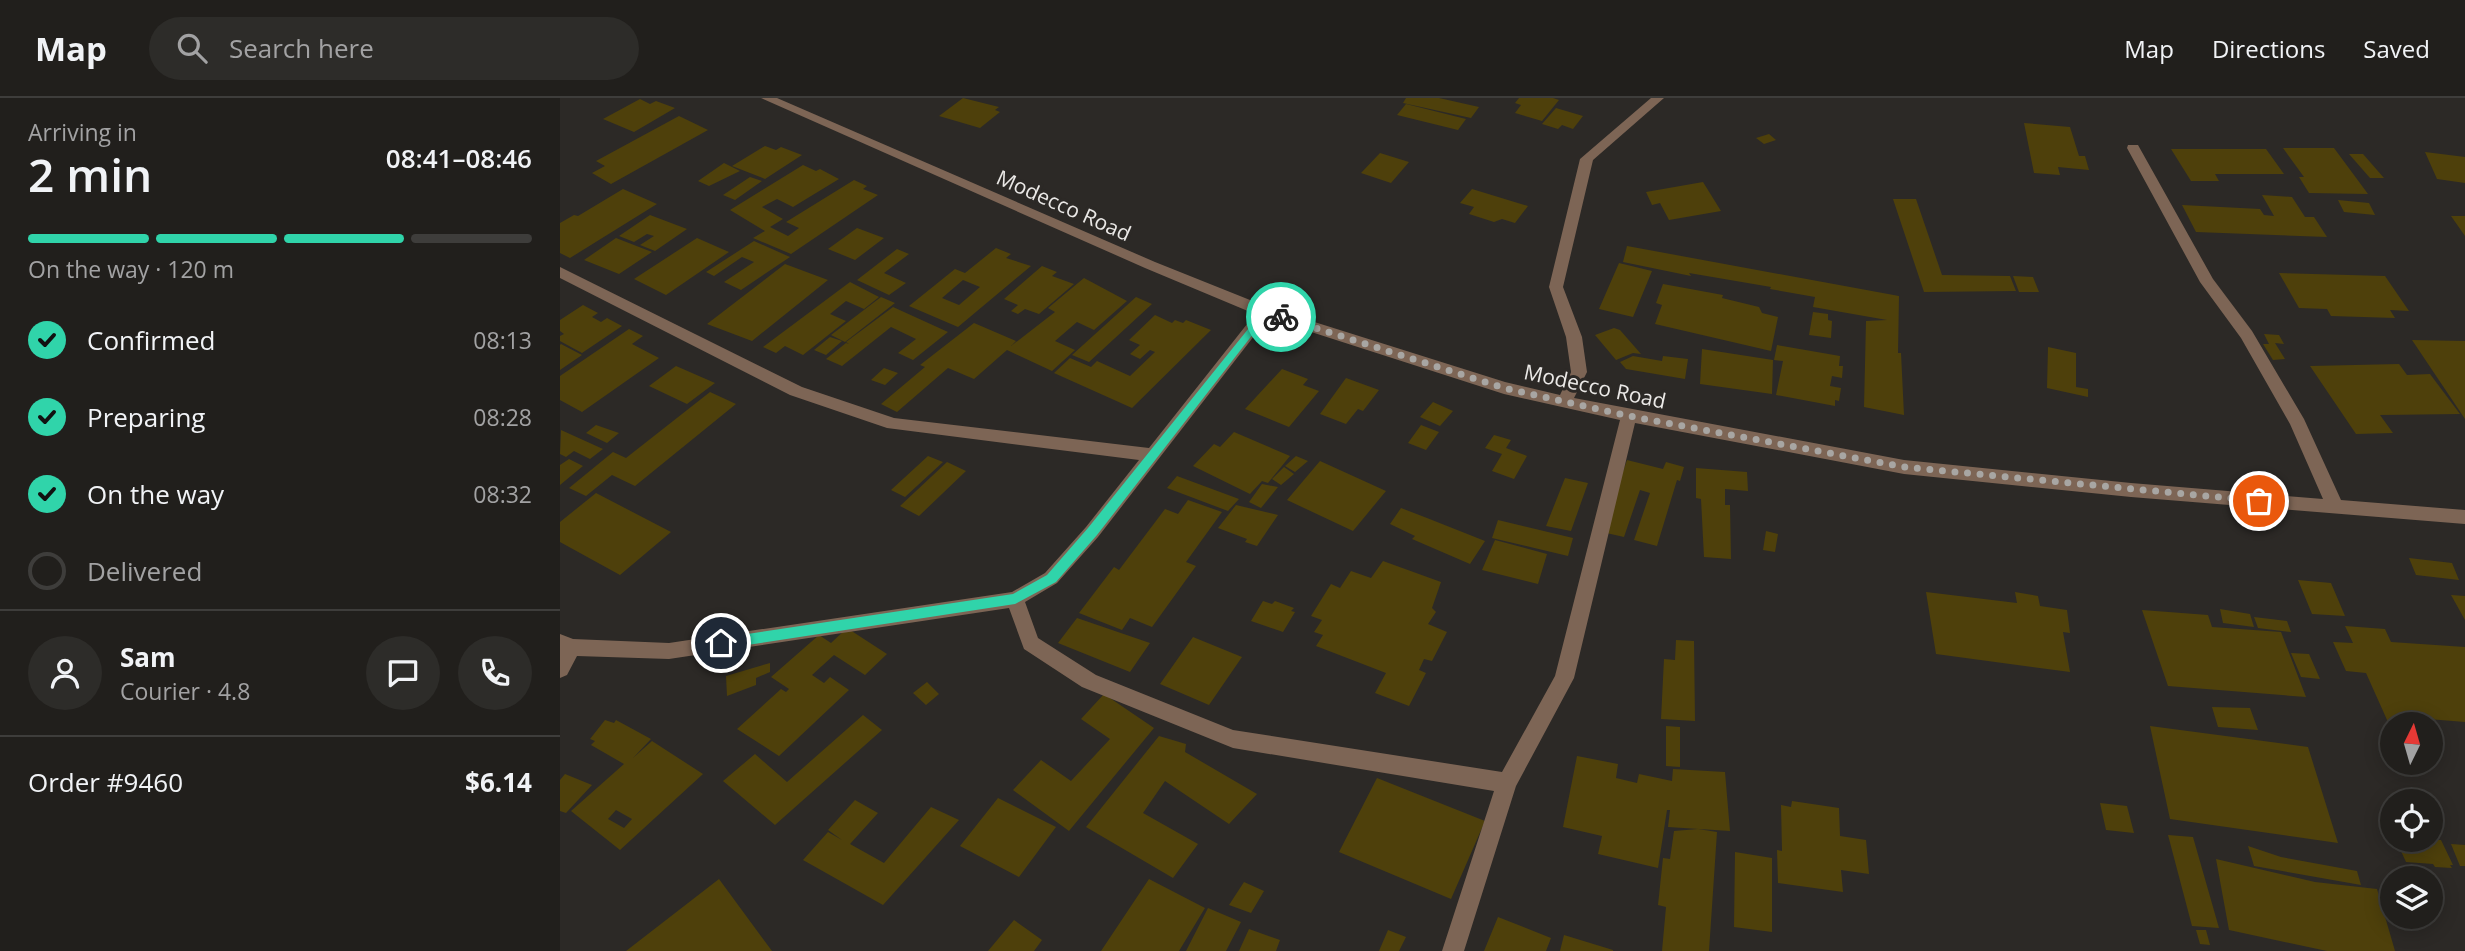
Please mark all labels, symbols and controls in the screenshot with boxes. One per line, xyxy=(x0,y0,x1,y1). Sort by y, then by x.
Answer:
search box xyxy=(149,17,639,80)
text: Map xyxy=(35,26,107,71)
icon: search xyxy=(173,29,211,67)
text: Search here xyxy=(229,30,374,66)
text: Map xyxy=(2124,32,2174,65)
text: Directions xyxy=(2212,32,2325,65)
text: Saved xyxy=(2363,32,2430,65)
text: Arriving in xyxy=(28,116,137,148)
text: 08:41–08:46 xyxy=(386,140,532,176)
text: 2 min xyxy=(28,143,152,205)
street label: Modecco Road xyxy=(992,163,1136,247)
text: On the way · 120 m xyxy=(28,253,234,285)
courier xyxy=(1246,282,1316,352)
icon: bike xyxy=(1262,298,1300,336)
icon: check xyxy=(28,321,66,359)
text: Confirmed xyxy=(87,322,215,358)
text: 08:13 xyxy=(473,324,532,356)
street label: Modecco Road xyxy=(1521,357,1669,415)
icon: check xyxy=(28,398,66,436)
text: Preparing xyxy=(87,399,205,435)
text: 08:28 xyxy=(473,401,532,433)
pin xyxy=(2229,471,2289,531)
icon: check xyxy=(28,475,66,513)
text: On the way xyxy=(87,476,224,512)
text: 08:32 xyxy=(473,478,532,510)
icon: bag xyxy=(2240,482,2278,520)
text: Delivered xyxy=(87,553,202,589)
pin xyxy=(691,613,751,673)
icon: home xyxy=(702,624,740,662)
button: person xyxy=(28,636,102,710)
button: chat xyxy=(366,636,440,710)
button: phone xyxy=(458,636,532,710)
text: Sam xyxy=(120,639,176,675)
text: Courier · 4.8 xyxy=(120,675,250,707)
north arrow xyxy=(2380,712,2443,775)
map controls xyxy=(2380,712,2443,929)
text: Order #9460 xyxy=(28,764,183,800)
text: $6.14 xyxy=(465,764,532,800)
button: locate xyxy=(2380,789,2443,852)
button: layers xyxy=(2380,866,2443,929)

